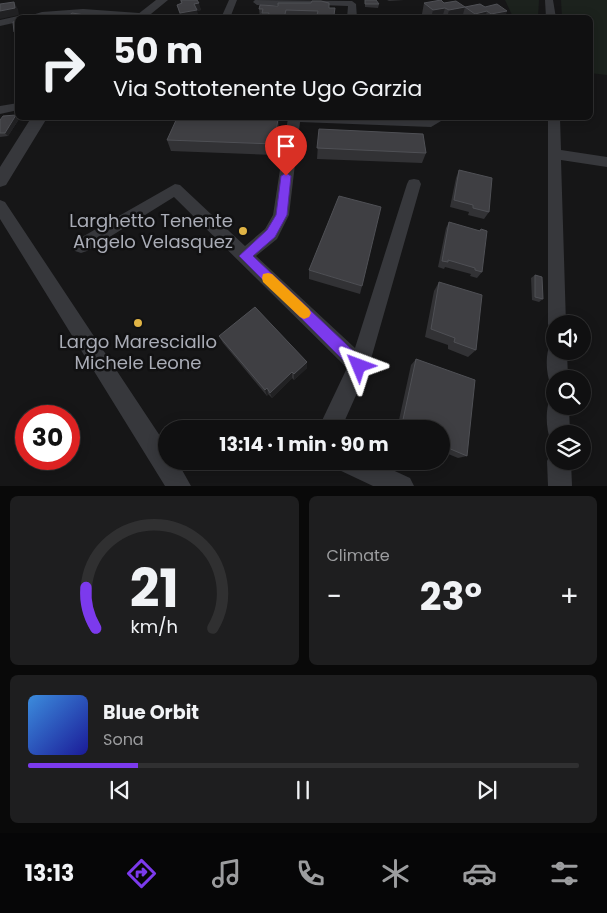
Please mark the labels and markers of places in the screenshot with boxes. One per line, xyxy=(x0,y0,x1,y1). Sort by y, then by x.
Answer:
pin xyxy=(265,125,307,176)
place label: Larghetto Tenente Angelo Velasquez xyxy=(69,208,233,254)
marker: Larghetto Tenente Angelo Velasquez xyxy=(237,225,249,237)
marker: Largo Maresciallo Michele Leone xyxy=(132,317,144,329)
place label: Largo Maresciallo Michele Leone xyxy=(59,329,217,375)

